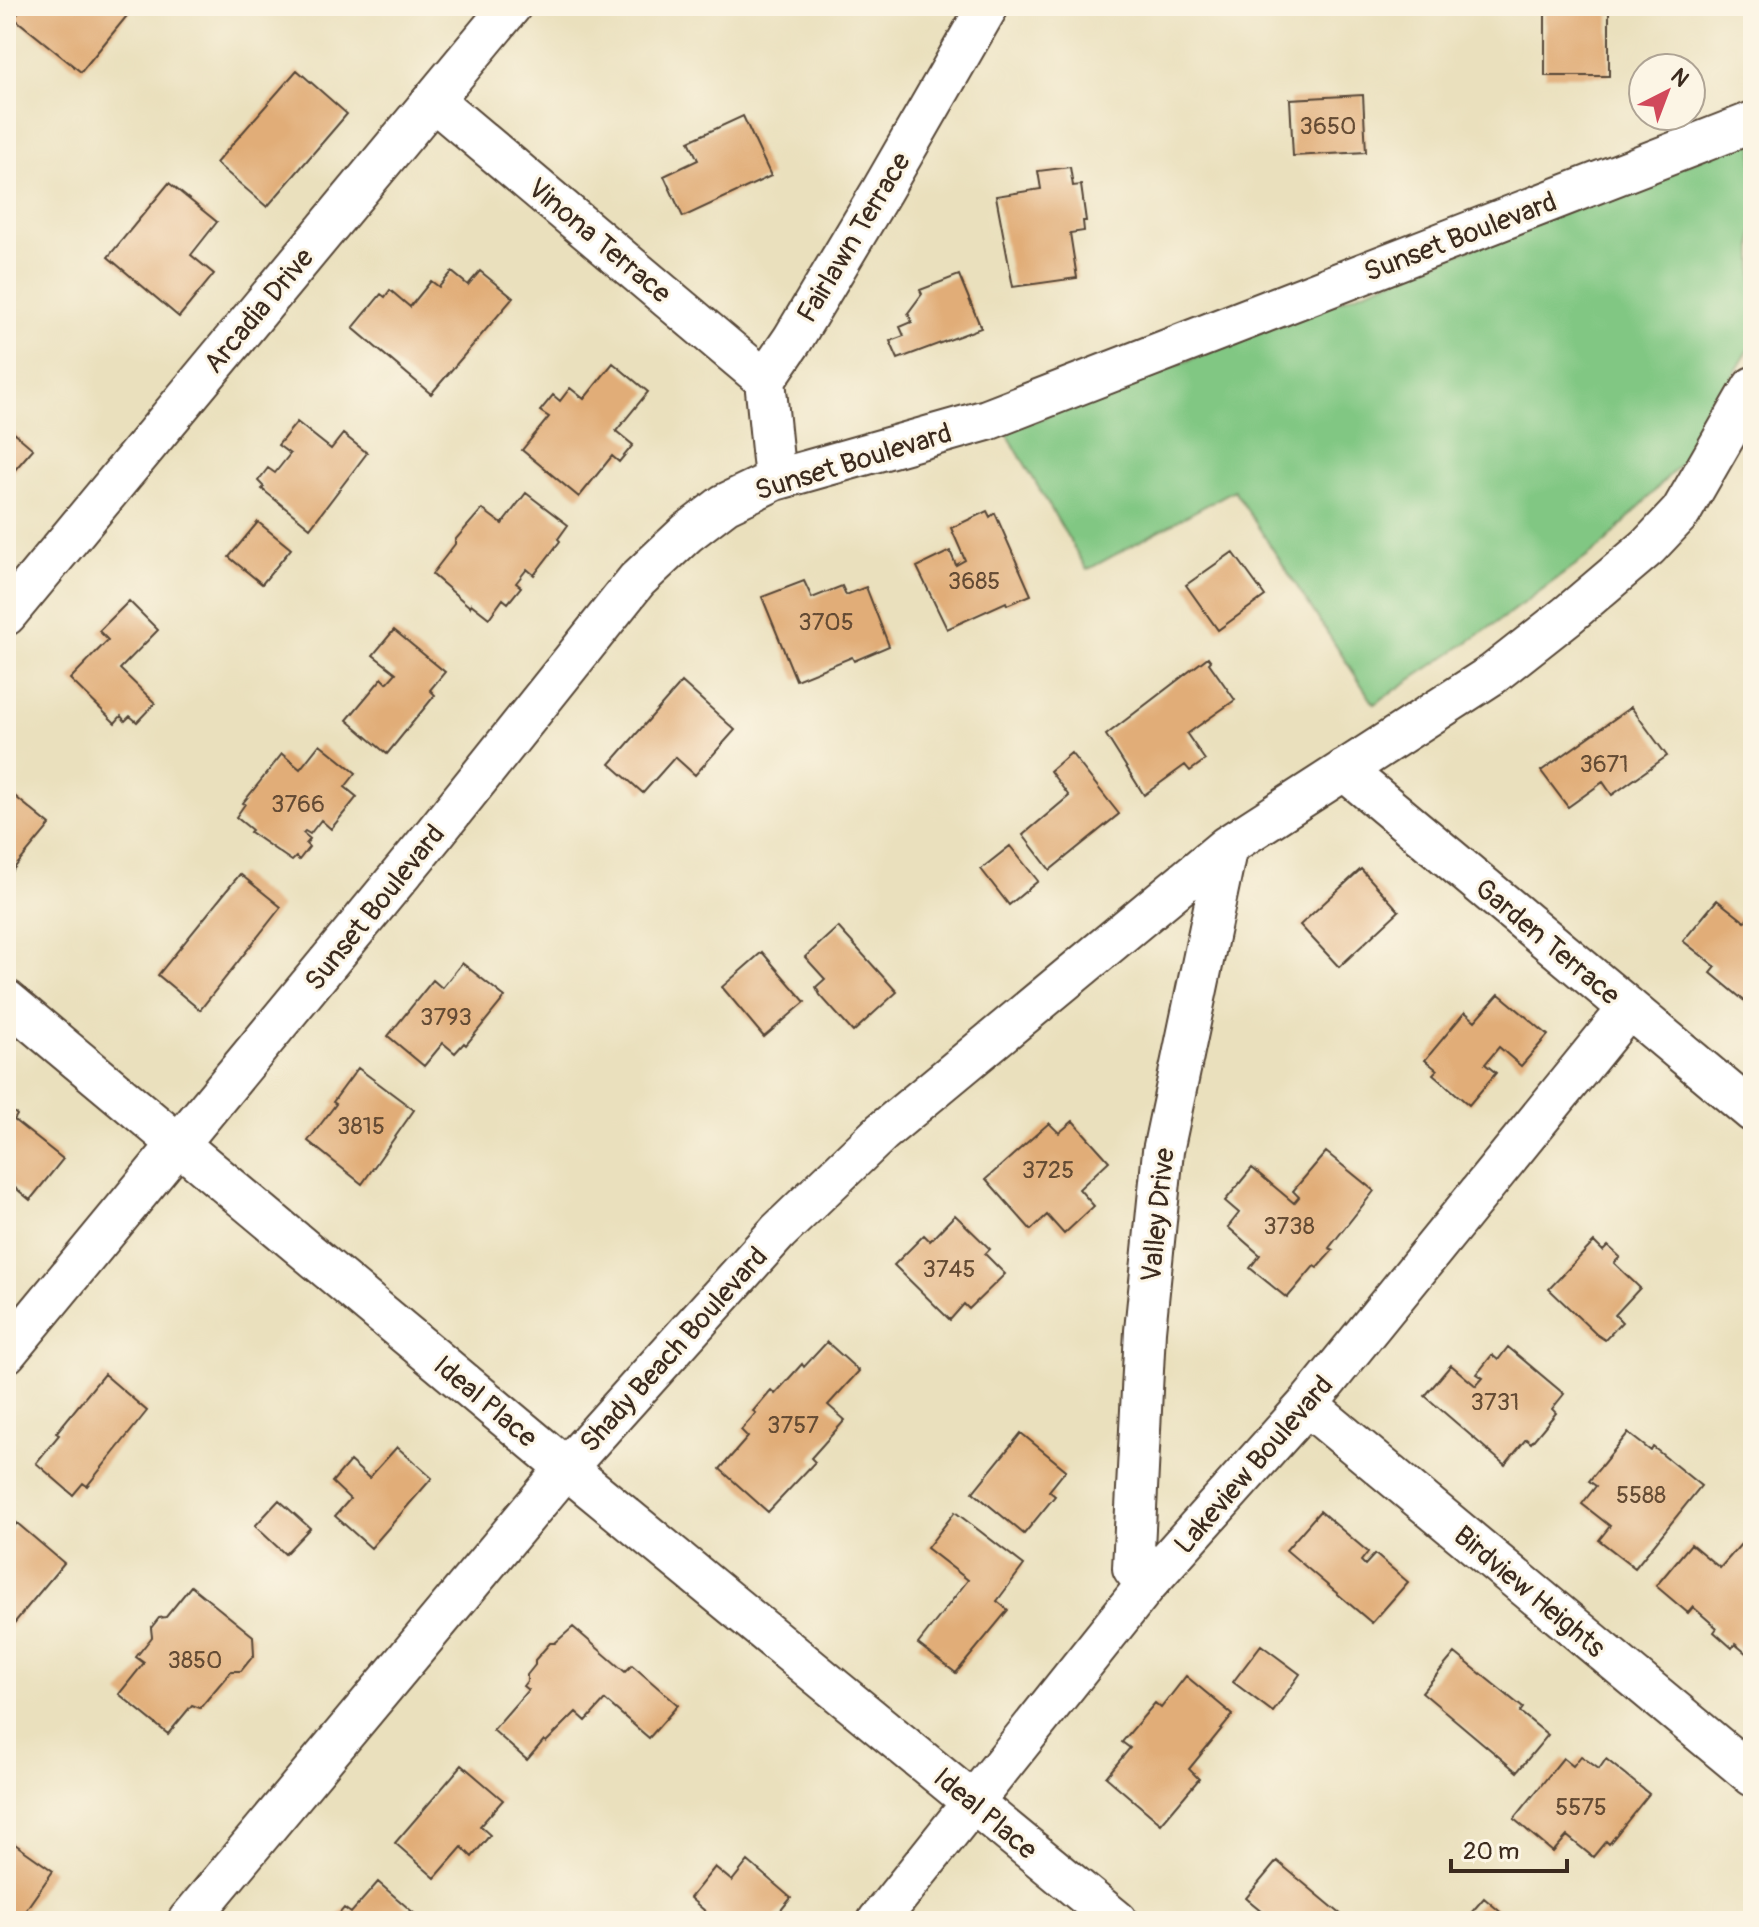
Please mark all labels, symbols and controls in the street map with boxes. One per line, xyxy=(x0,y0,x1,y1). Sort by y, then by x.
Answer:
north arrow xyxy=(1627,52,1707,132)
text: N xyxy=(1665,62,1695,93)
house number: 3650 xyxy=(1300,112,1356,141)
street label: Fairlawn Terrace xyxy=(790,146,919,329)
street label: Vinona Terrace xyxy=(520,171,678,311)
street label: Sunset Boulevard xyxy=(1359,185,1562,290)
street label: Arcadia Drive xyxy=(197,241,322,381)
street label: Sunset Boulevard xyxy=(751,416,956,509)
house number: 3685 xyxy=(948,567,1000,596)
house number: 3705 xyxy=(798,608,854,637)
house number: 3671 xyxy=(1579,750,1629,779)
house number: 3766 xyxy=(271,790,325,819)
street label: Sunset Boulevard xyxy=(298,818,453,998)
street label: Garden Terrace xyxy=(1467,871,1627,1013)
house number: 3793 xyxy=(420,1003,472,1032)
house number: 3815 xyxy=(337,1112,385,1141)
street label: Valley Drive xyxy=(1134,1146,1183,1284)
house number: 3725 xyxy=(1022,1156,1074,1185)
house number: 3738 xyxy=(1263,1212,1315,1241)
street label: Shady Beach Boulevard xyxy=(573,1240,776,1460)
house number: 3745 xyxy=(922,1255,976,1284)
street label: Ideal Place xyxy=(426,1349,544,1456)
street label: Lakeview Boulevard xyxy=(1167,1369,1341,1561)
house number: 3731 xyxy=(1471,1388,1519,1417)
house number: 3757 xyxy=(767,1411,819,1440)
house number: 5588 xyxy=(1616,1481,1666,1510)
street label: Birdview Heights xyxy=(1446,1519,1612,1666)
house number: 3850 xyxy=(168,1646,222,1675)
street label: Ideal Place xyxy=(926,1761,1044,1868)
house number: 5575 xyxy=(1555,1793,1607,1822)
scale bar xyxy=(1451,1823,1567,1873)
text: 20 m xyxy=(1463,1837,1519,1866)

